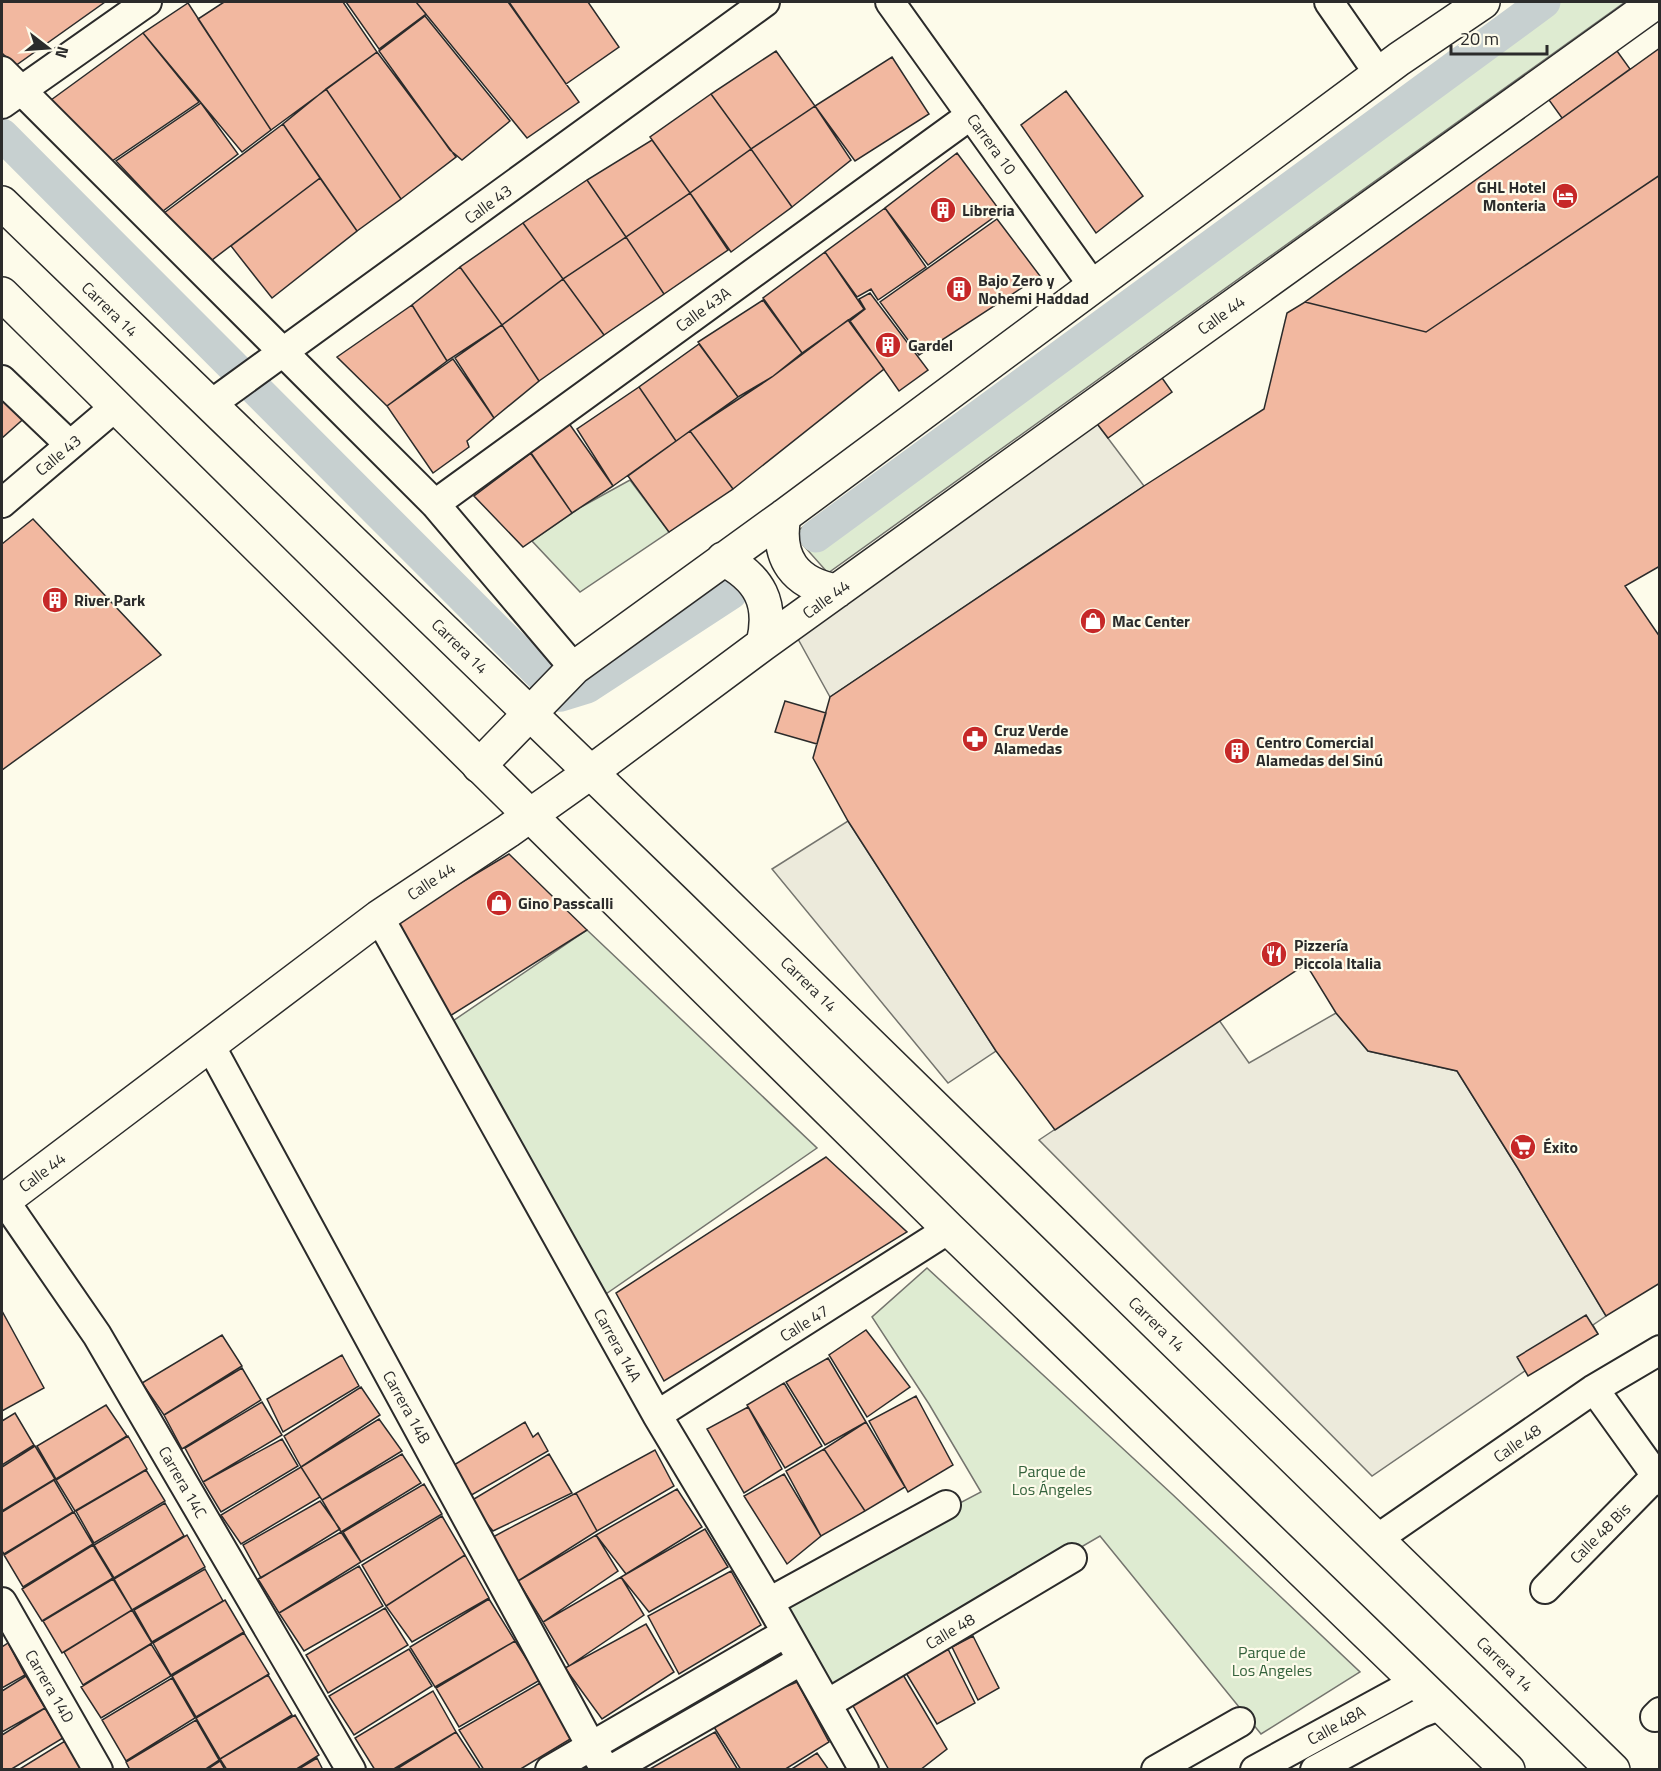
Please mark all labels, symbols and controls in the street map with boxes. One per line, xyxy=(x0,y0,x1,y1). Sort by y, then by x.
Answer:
north arrow xyxy=(18,18,78,78)
scale bar xyxy=(1451,18,1547,56)
text: 20 m xyxy=(1460,25,1499,52)
text: N xyxy=(49,44,75,61)
street label: Carrera 10 xyxy=(962,108,1023,180)
place label: GHL Hotel Monteria xyxy=(1477,175,1546,217)
street label: Calle 43 xyxy=(459,179,517,229)
hotel icon: GHL Hotel Monteria xyxy=(1550,181,1580,211)
building icon: Libreria xyxy=(928,195,958,225)
place label: Libreria xyxy=(962,198,1015,222)
place label: Bajo Zero y Nohemi Haddad xyxy=(978,268,1089,310)
building icon: Bajo Zero y Nohemi Haddad xyxy=(944,274,974,304)
street label: Carrera 14 xyxy=(76,276,144,342)
street label: Calle 43A xyxy=(670,280,736,337)
street label: Calle 44 xyxy=(1192,290,1250,340)
building icon: Gardel xyxy=(873,330,903,360)
place label: Gardel xyxy=(908,333,953,357)
street label: Calle 43 xyxy=(30,429,86,481)
street label: Calle 44 xyxy=(797,574,855,624)
building icon: River Park xyxy=(40,585,70,615)
place label: River Park xyxy=(74,588,146,612)
shop icon: Mac Center xyxy=(1078,606,1108,636)
place label: Mac Center xyxy=(1112,609,1190,633)
street label: Carrera 14 xyxy=(426,613,494,679)
place label: Cruz Verde Alamedas xyxy=(994,718,1069,760)
pharmacy icon: Cruz Verde Alamedas xyxy=(960,724,990,754)
place label: Centro Comercial Alamedas del Sinú xyxy=(1256,730,1383,772)
building icon: Centro Comercial Alamedas del Sinú xyxy=(1222,736,1252,766)
street label: Calle 44 xyxy=(402,856,460,906)
shop icon: Gino Passcalli xyxy=(484,888,514,918)
place label: Gino Passcalli xyxy=(518,891,614,915)
place label: Pizzería Piccola Italia xyxy=(1294,933,1381,975)
restaurant icon: Pizzería Piccola Italia xyxy=(1259,939,1289,969)
street label: Carrera 14 xyxy=(775,951,843,1017)
supermarket icon: Éxito xyxy=(1508,1132,1538,1162)
place label: Éxito xyxy=(1543,1135,1578,1159)
street label: Calle 44 xyxy=(13,1146,71,1198)
street label: Carrera 14 xyxy=(1123,1291,1191,1357)
street label: Calle 47 xyxy=(775,1299,833,1347)
street label: Carrera 14A xyxy=(588,1304,648,1386)
street label: Carrera 14B xyxy=(377,1366,437,1448)
street label: Calle 48 xyxy=(1488,1418,1546,1468)
street label: Carrera 14C xyxy=(153,1442,213,1523)
park label: Parque de Los Ángeles xyxy=(1012,1459,1092,1501)
street label: Calle 48 Bis xyxy=(1564,1497,1636,1569)
street label: Calle 48 xyxy=(921,1607,979,1655)
street label: Carrera 14 xyxy=(1471,1631,1539,1697)
park label: Parque de Los Angeles xyxy=(1232,1640,1312,1682)
street label: Carrera 14D xyxy=(19,1645,81,1727)
street label: Calle 48A xyxy=(1303,1699,1370,1751)

